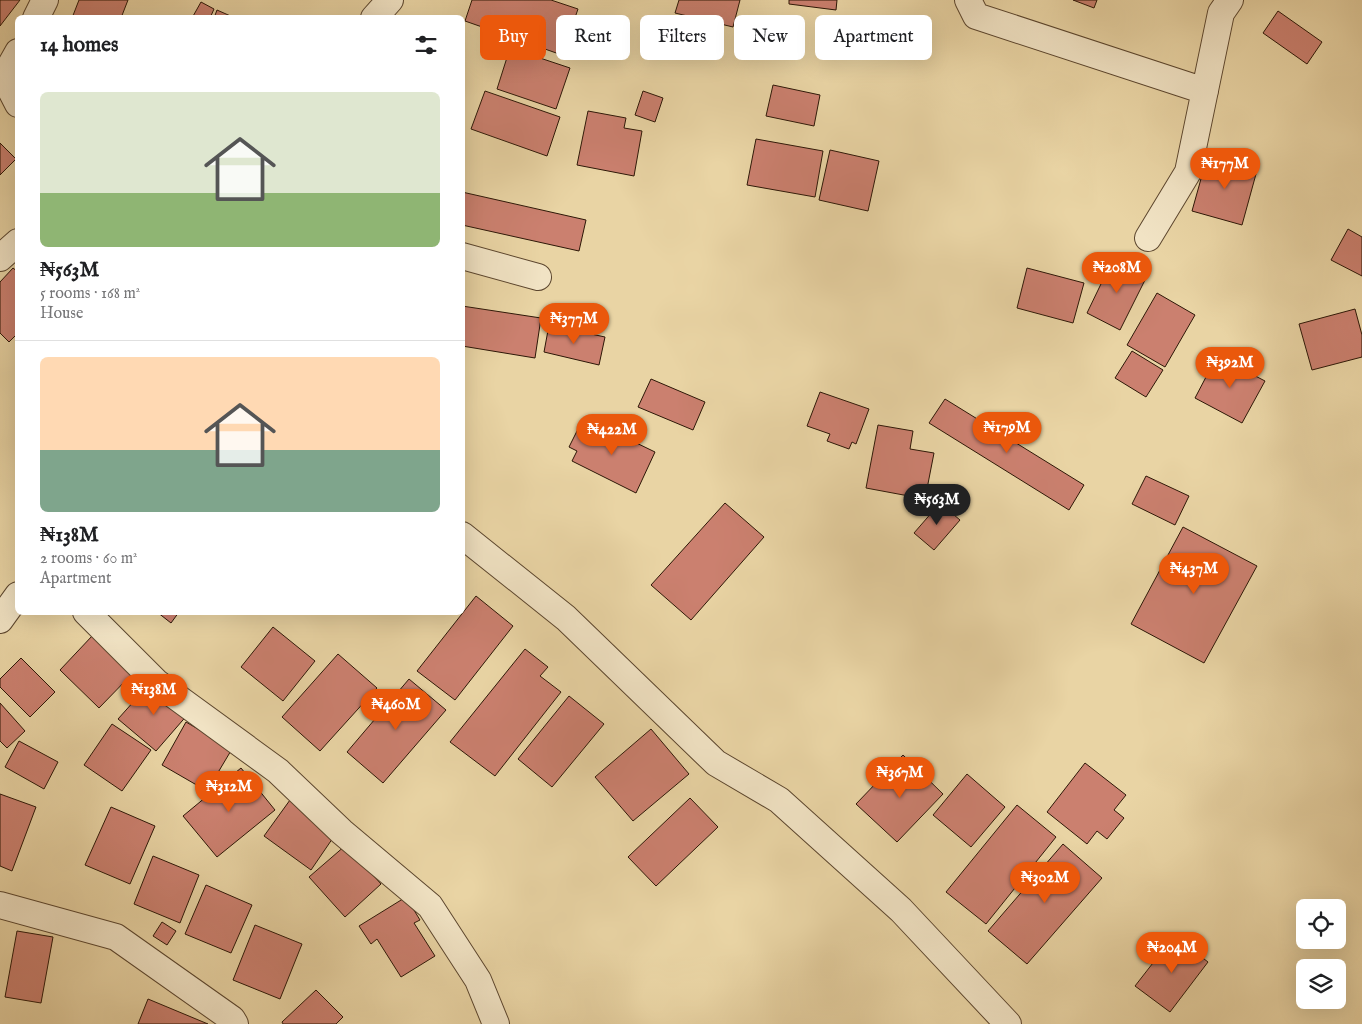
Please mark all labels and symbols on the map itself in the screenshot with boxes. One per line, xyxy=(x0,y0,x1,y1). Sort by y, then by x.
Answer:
pin: ₦177M xyxy=(1190,148,1260,190)
pin: ₦208M xyxy=(1082,252,1152,294)
pin: ₦377M xyxy=(539,302,609,345)
pin: ₦392M xyxy=(1195,346,1265,389)
pin: ₦179M xyxy=(972,412,1042,454)
pin: ₦422M xyxy=(577,414,647,456)
pin: ₦563M xyxy=(902,484,972,526)
pin: ₦437M xyxy=(1159,552,1229,595)
pin: ₦138M xyxy=(119,674,189,716)
pin: ₦460M xyxy=(361,688,431,731)
pin: ₦367M xyxy=(865,756,935,799)
pin: ₦312M xyxy=(194,770,264,813)
pin: ₦302M xyxy=(1010,862,1080,904)
pin: ₦204M xyxy=(1137,932,1207,974)

